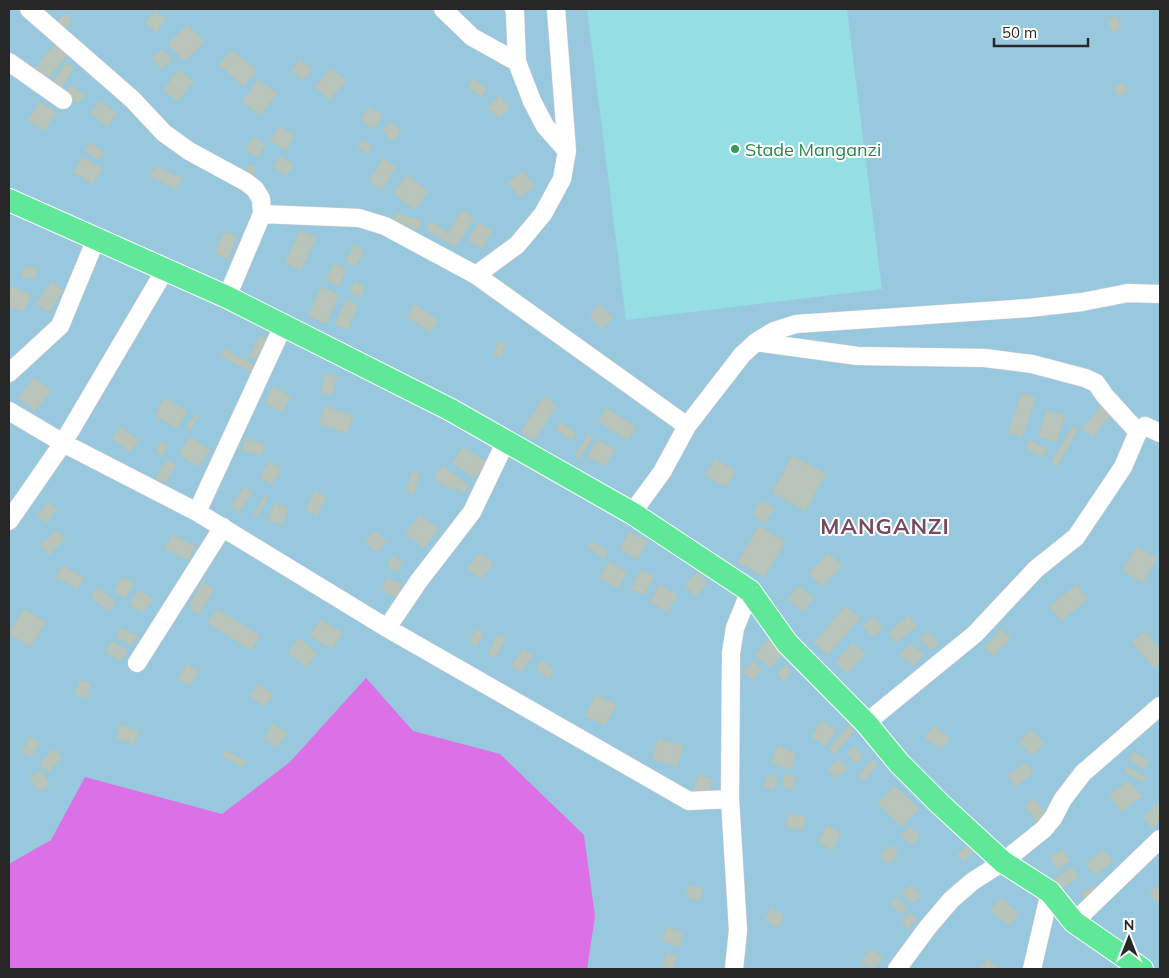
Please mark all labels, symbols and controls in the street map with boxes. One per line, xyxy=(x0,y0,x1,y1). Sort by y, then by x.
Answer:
scale bar xyxy=(994,15,1088,47)
text: 50 m xyxy=(1002,23,1037,42)
place label: Stade Manganzi xyxy=(745,138,881,161)
marker: Stade Manganzi xyxy=(729,143,741,155)
district label: MANGANZI xyxy=(820,512,950,540)
north arrow xyxy=(1104,913,1154,963)
text: N xyxy=(1124,916,1134,934)

